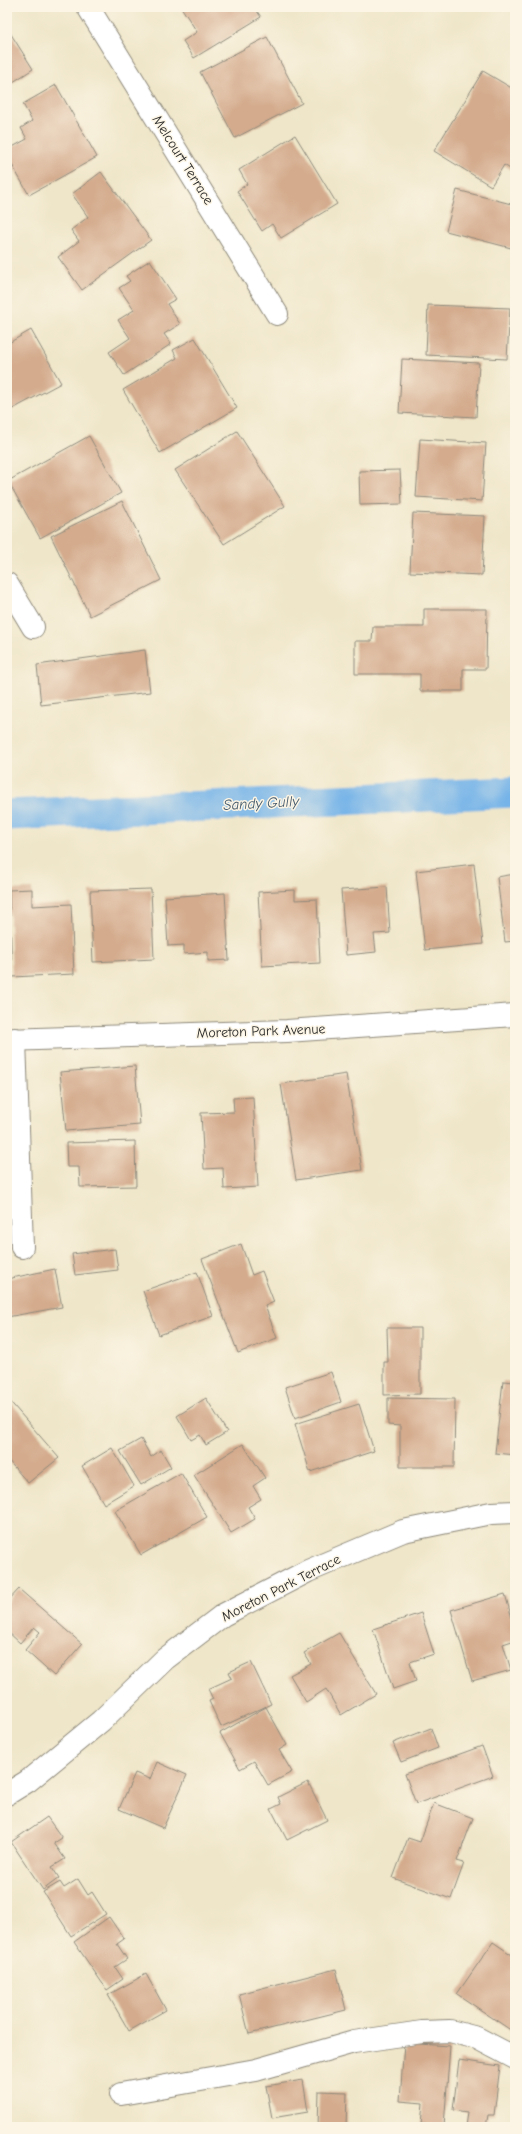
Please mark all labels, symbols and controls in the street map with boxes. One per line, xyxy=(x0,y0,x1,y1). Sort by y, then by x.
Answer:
street label: Melcourt Terrace xyxy=(149,112,217,208)
water label: Sandy Gully xyxy=(223,792,301,814)
street label: Moreton Park Avenue xyxy=(196,1020,326,1042)
street label: Moreton Park Terrace xyxy=(219,1551,343,1625)

